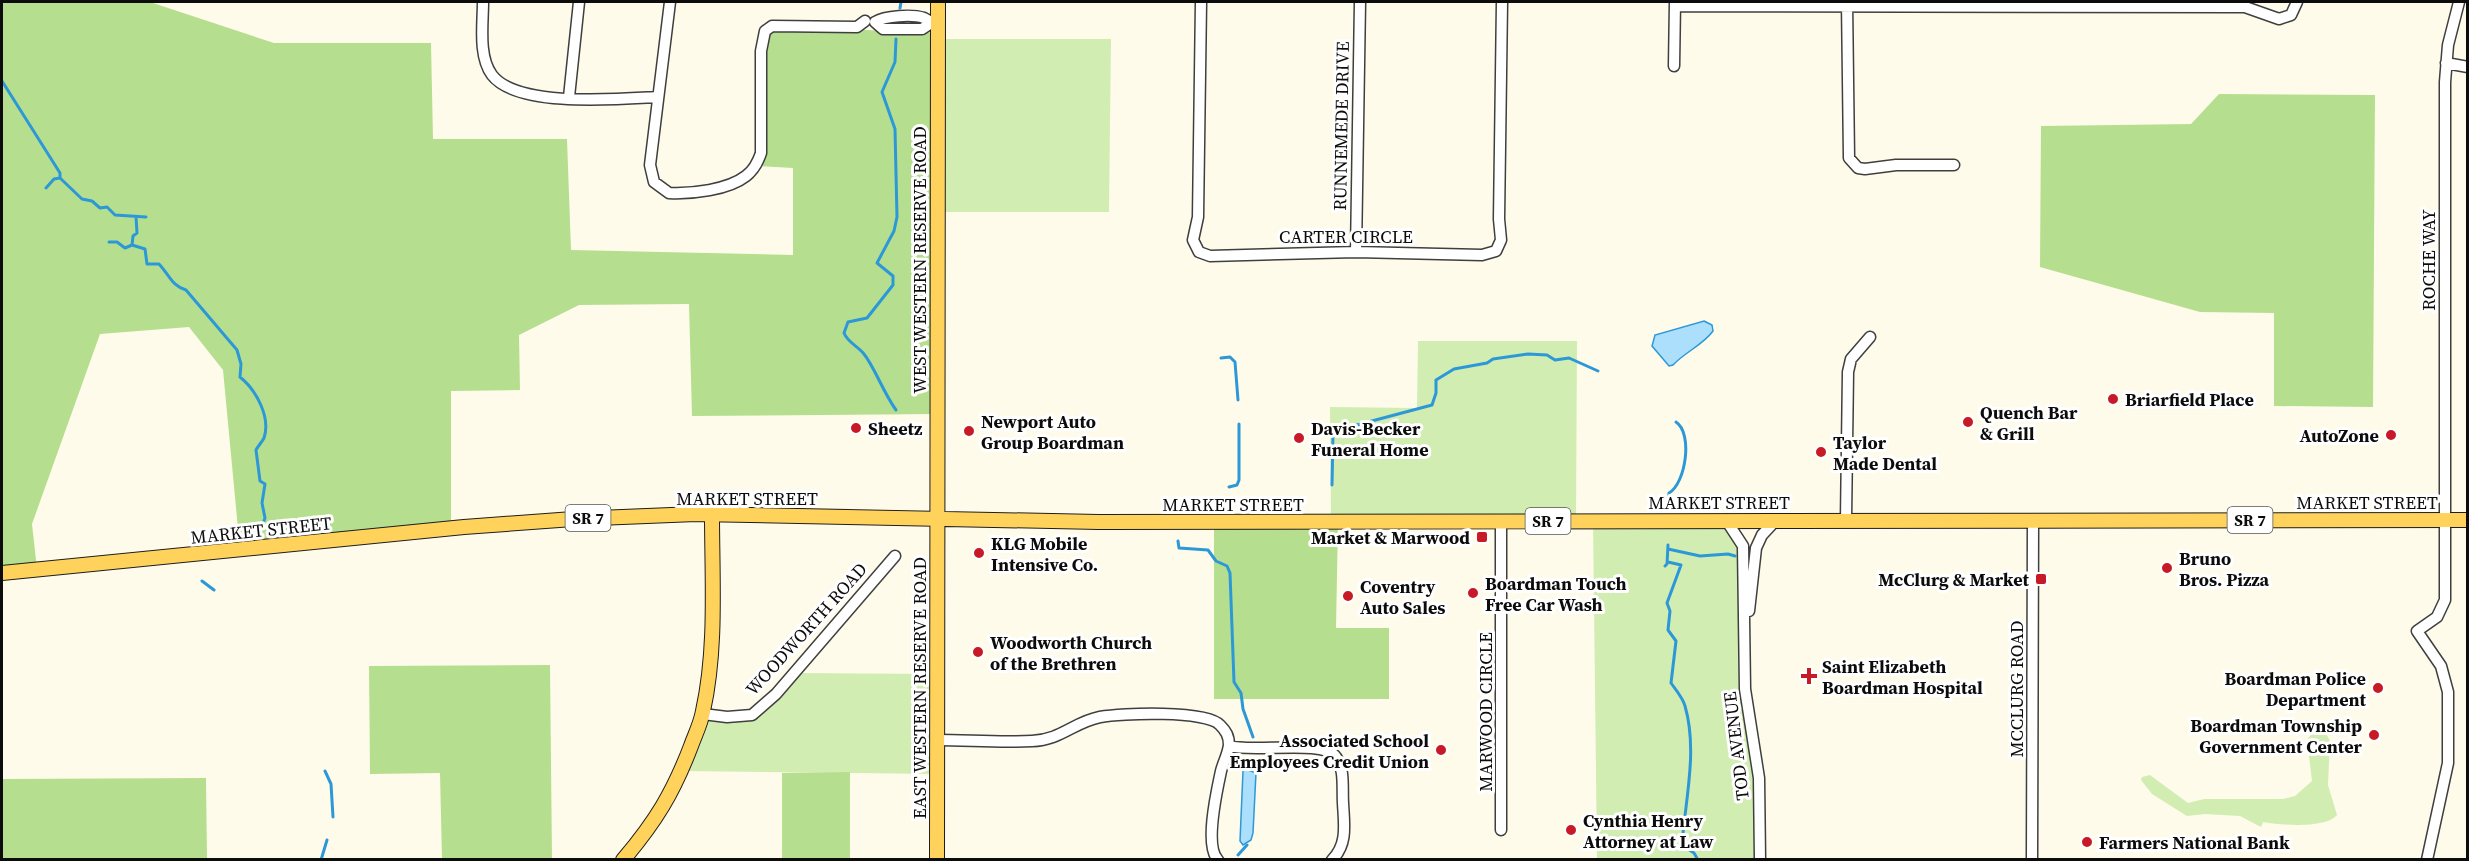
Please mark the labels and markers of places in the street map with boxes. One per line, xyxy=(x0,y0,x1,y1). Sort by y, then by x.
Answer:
place label: Briarfield Place xyxy=(2125,387,2254,412)
marker: Briarfield Place xyxy=(2106,392,2120,406)
place label: Quench Bar & Grill xyxy=(1980,400,2078,446)
place label: Newport Auto Group Boardman xyxy=(981,409,1124,455)
marker: Quench Bar & Grill xyxy=(1961,415,1975,429)
place label: Sheetz xyxy=(868,416,923,441)
place label: Davis-Becker Funeral Home xyxy=(1311,416,1429,462)
marker: Sheetz xyxy=(849,421,863,435)
place label: AutoZone xyxy=(2299,423,2379,448)
marker: Newport Auto Group Boardman xyxy=(962,424,976,438)
marker: AutoZone xyxy=(2384,428,2398,442)
place label: Taylor Made Dental xyxy=(1833,430,1937,476)
marker: Davis-Becker Funeral Home xyxy=(1292,431,1306,445)
marker: Taylor Made Dental xyxy=(1814,445,1828,459)
place label: Market & Marwood xyxy=(1311,525,1470,550)
marker: Market & Marwood xyxy=(1475,530,1489,544)
place label: KLG Mobile Intensive Co. xyxy=(991,531,1098,577)
marker: KLG Mobile Intensive Co. xyxy=(972,546,986,560)
place label: Bruno Bros. Pizza xyxy=(2179,546,2270,592)
marker: Bruno Bros. Pizza xyxy=(2160,561,2174,575)
place label: McClurg & Market xyxy=(1878,567,2030,592)
place label: Boardman Touch Free Car Wash xyxy=(1485,571,1627,617)
marker: McClurg & Market xyxy=(2034,572,2048,586)
place label: Coventry Auto Sales xyxy=(1360,574,1446,620)
marker: Boardman Touch Free Car Wash xyxy=(1466,586,1480,600)
marker: Coventry Auto Sales xyxy=(1341,589,1355,603)
place label: Woodworth Church of the Brethren xyxy=(990,630,1152,676)
marker: Woodworth Church of the Brethren xyxy=(971,645,985,659)
place label: Saint Elizabeth Boardman Hospital xyxy=(1822,654,1983,700)
place label: Boardman Police Department xyxy=(2224,666,2367,712)
marker: Saint Elizabeth Boardman Hospital xyxy=(1800,667,1818,685)
marker: Boardman Police Department xyxy=(2371,681,2385,695)
place label: Boardman Township Government Center xyxy=(2190,713,2363,759)
place label: Associated School Employees Credit Union xyxy=(1230,728,1429,774)
marker: Boardman Township Government Center xyxy=(2367,728,2381,742)
marker: Associated School Employees Credit Union xyxy=(1434,743,1448,757)
place label: Cynthia Henry Attorney at Law xyxy=(1583,808,1714,854)
marker: Cynthia Henry Attorney at Law xyxy=(1564,823,1578,837)
place label: Farmers National Bank xyxy=(2099,830,2290,855)
marker: Farmers National Bank xyxy=(2080,835,2094,849)

